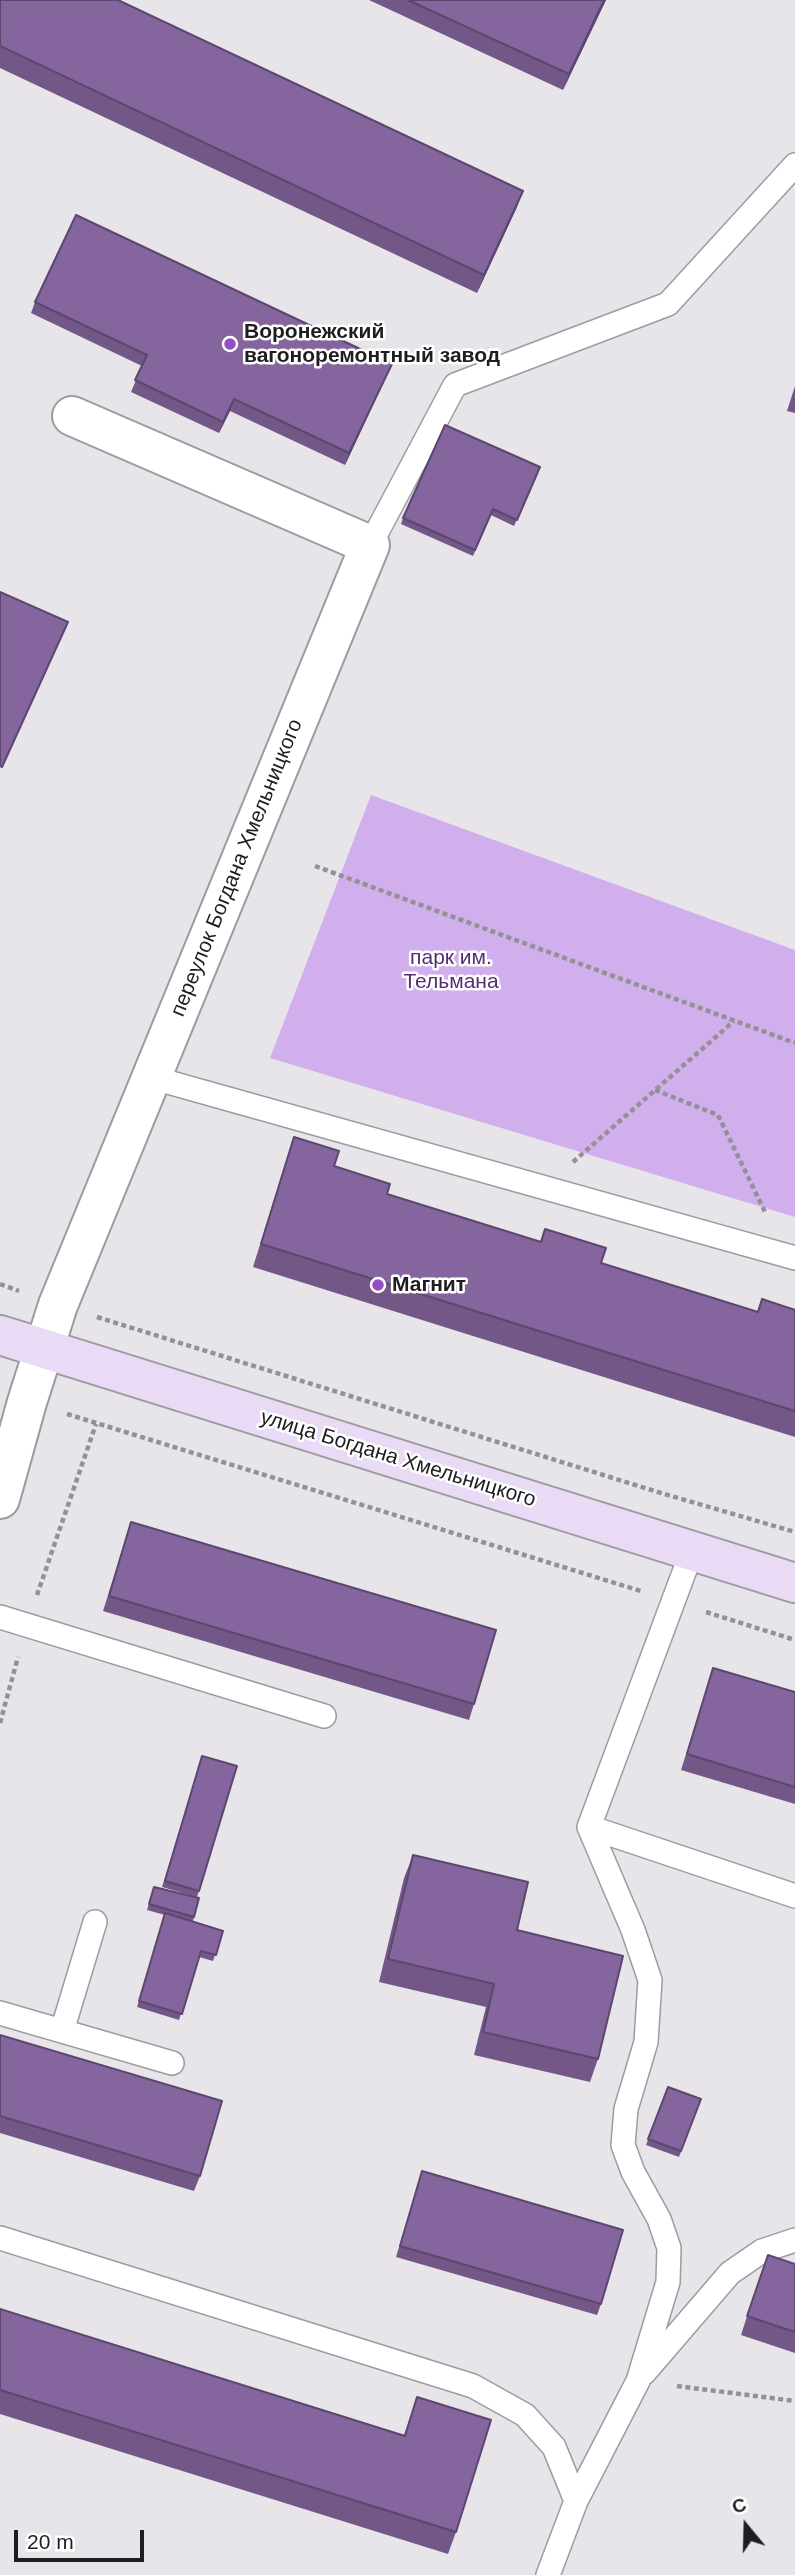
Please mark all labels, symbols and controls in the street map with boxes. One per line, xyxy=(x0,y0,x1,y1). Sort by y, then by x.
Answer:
place label: Воронежский вагоноремонтный завод xyxy=(244,319,500,369)
marker: Воронежский вагоноремонтный завод xyxy=(222,336,238,352)
street label: переулок Богдана Хмельницкого xyxy=(166,716,308,1020)
park label: парк им. Тельмана xyxy=(403,945,499,995)
place label: Магнит xyxy=(392,1272,466,1298)
marker: Магнит xyxy=(370,1277,386,1293)
street label: улица Богдана Хмельницкого xyxy=(257,1405,539,1513)
north arrow xyxy=(711,2491,781,2561)
text: С xyxy=(729,2494,749,2518)
scale bar xyxy=(18,2516,147,2560)
text: 20 m xyxy=(27,2530,74,2553)

